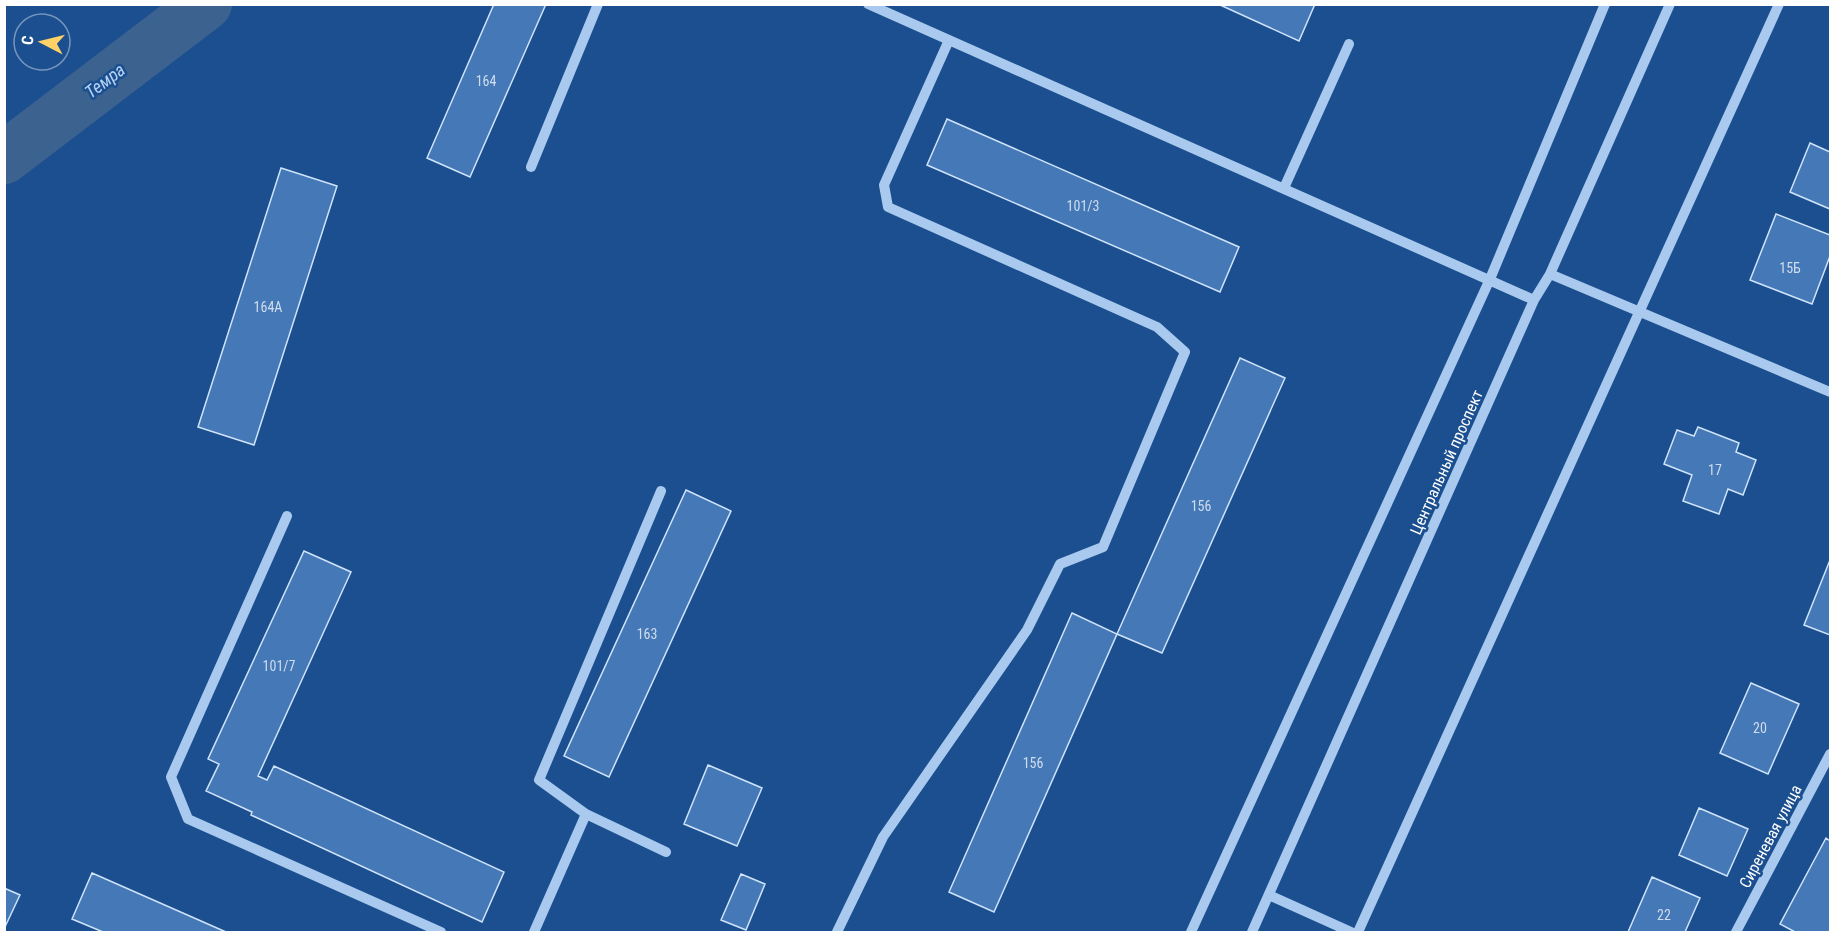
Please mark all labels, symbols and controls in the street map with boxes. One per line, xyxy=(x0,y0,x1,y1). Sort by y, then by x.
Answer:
north arrow xyxy=(12,12,72,72)
text: С xyxy=(18,35,38,46)
water label: Темра xyxy=(81,59,129,102)
house number: 164 xyxy=(476,73,496,89)
house number: 101/3 xyxy=(1067,198,1099,214)
house number: 15Б xyxy=(1779,260,1801,276)
house number: 164А xyxy=(254,299,282,315)
street label: Центральный проспект xyxy=(1406,387,1487,538)
house number: 17 xyxy=(1708,462,1722,478)
house number: 156 xyxy=(1191,498,1211,514)
house number: 163 xyxy=(637,626,657,642)
house number: 101/7 xyxy=(263,658,296,674)
house number: 20 xyxy=(1753,720,1767,736)
house number: 156 xyxy=(1023,755,1043,771)
street label: Сиреневая улица xyxy=(1735,781,1806,891)
house number: 22 xyxy=(1657,907,1671,923)

